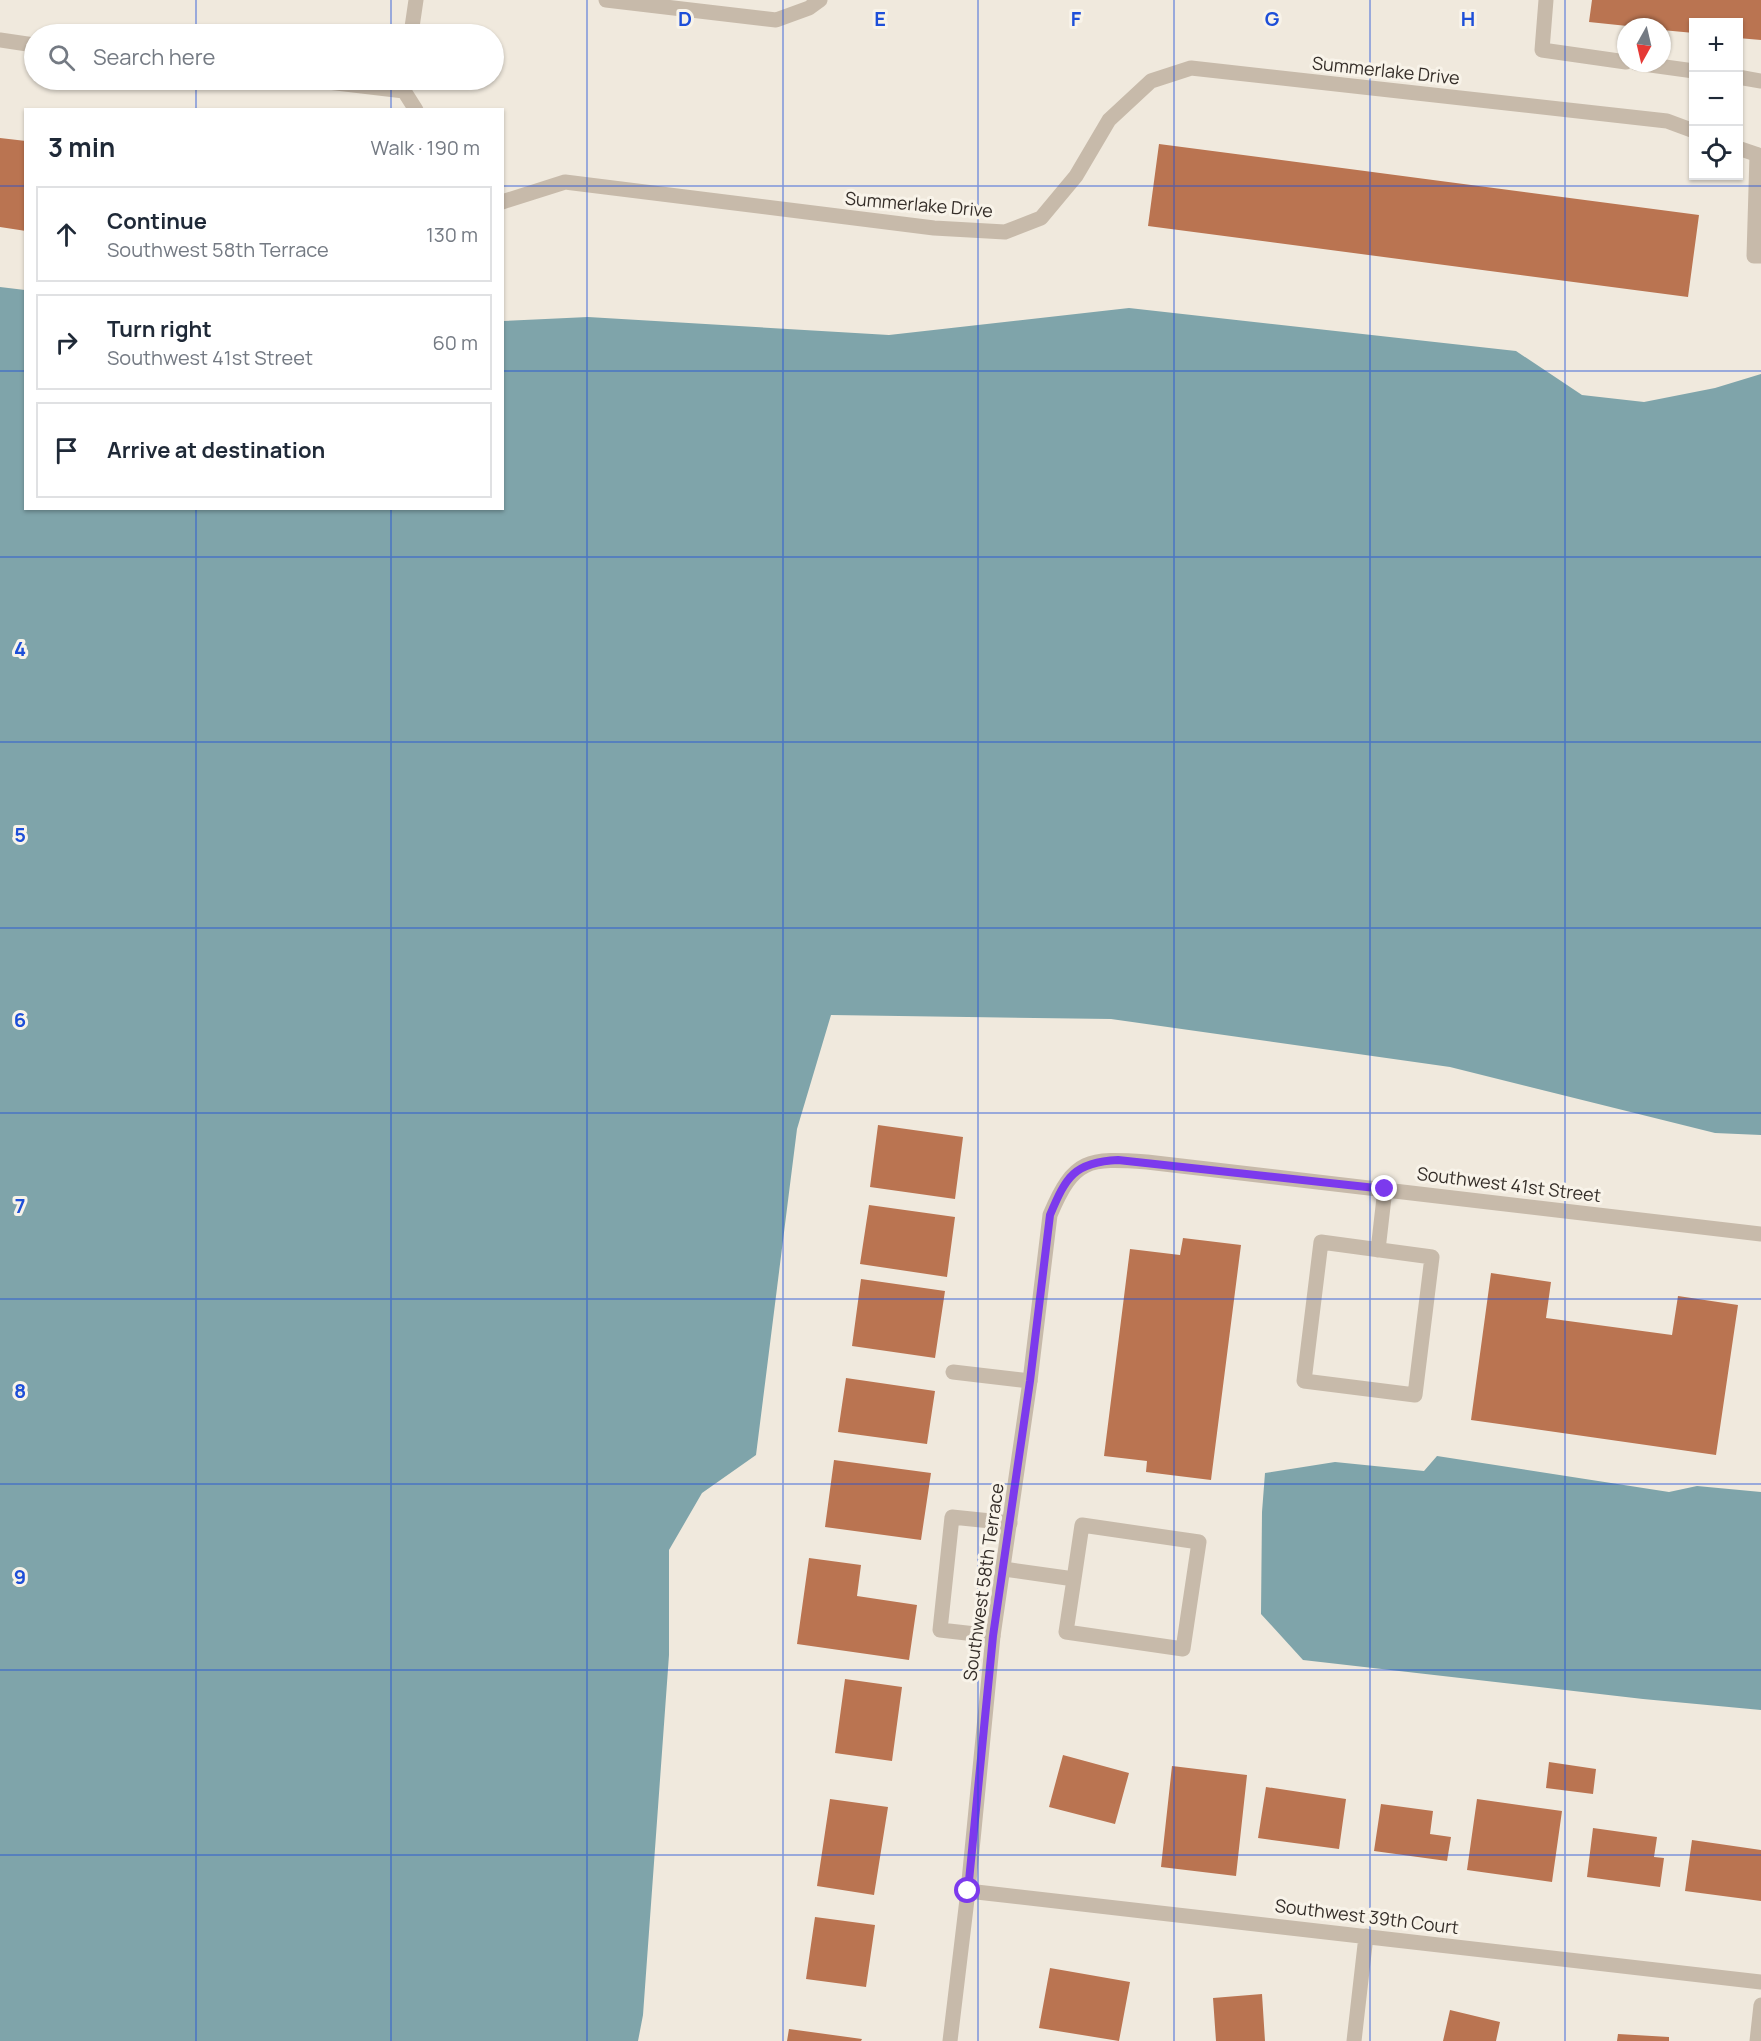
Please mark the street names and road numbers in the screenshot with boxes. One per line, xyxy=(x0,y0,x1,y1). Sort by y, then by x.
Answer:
street label: Summerlake Drive xyxy=(1311,50,1461,90)
street label: Summerlake Drive xyxy=(844,186,994,222)
street label: Southwest 41st Street xyxy=(1416,1161,1602,1207)
street label: Southwest 58th Terrace xyxy=(957,1482,1009,1682)
street label: Southwest 39th Court xyxy=(1274,1893,1460,1939)

